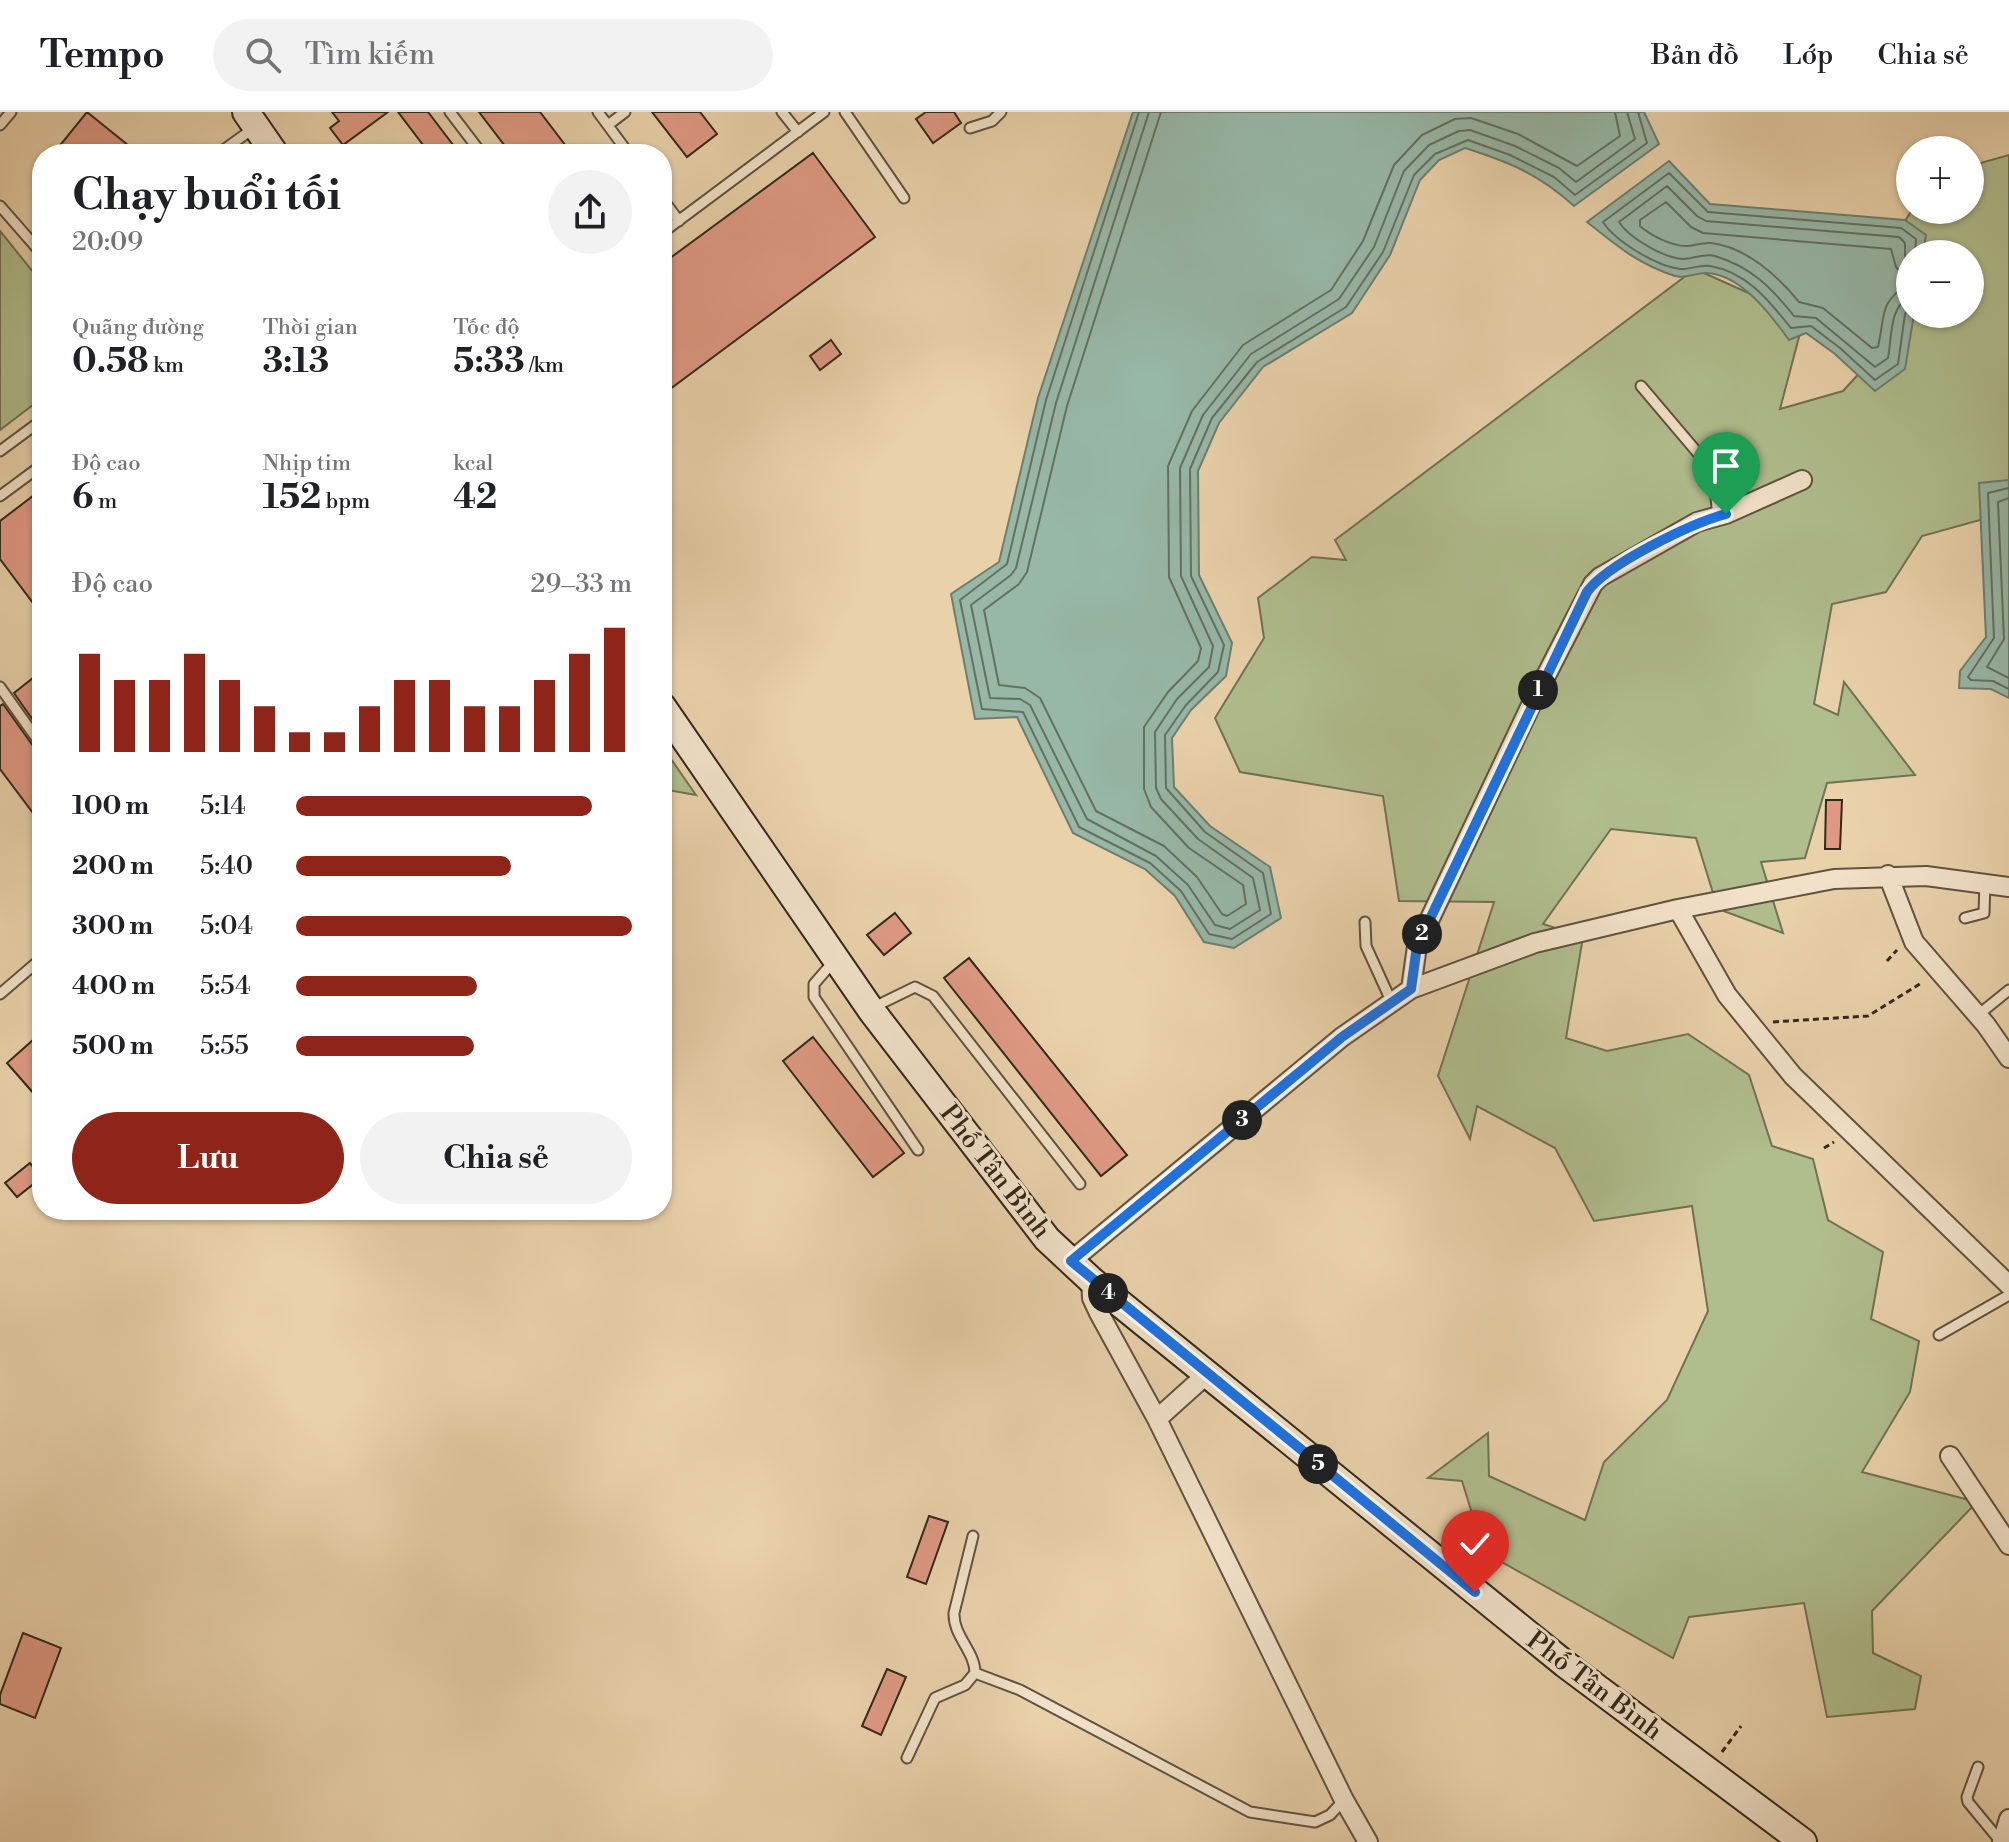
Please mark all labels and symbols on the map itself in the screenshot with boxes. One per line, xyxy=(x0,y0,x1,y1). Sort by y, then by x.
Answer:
pin xyxy=(1692,432,1760,514)
pin: 1 xyxy=(1518,670,1558,710)
pin: 2 xyxy=(1402,914,1442,954)
street label: Phố Tân Bình xyxy=(933,1098,1058,1245)
pin: 3 xyxy=(1222,1100,1262,1140)
pin: 4 xyxy=(1088,1273,1128,1313)
pin: 5 xyxy=(1298,1444,1338,1484)
pin xyxy=(1441,1510,1509,1592)
street label: Phố Tân Bình xyxy=(1520,1624,1669,1747)

